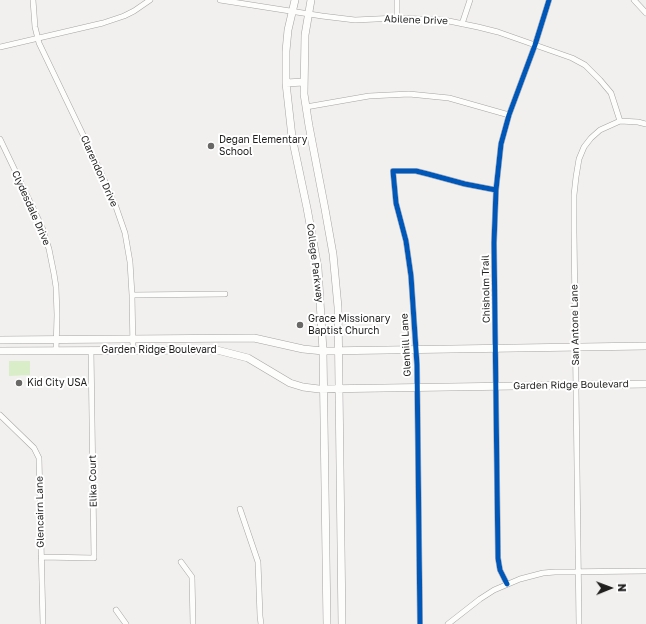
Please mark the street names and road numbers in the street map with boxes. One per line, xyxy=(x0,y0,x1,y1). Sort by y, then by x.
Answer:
street label: Abilene Drive xyxy=(384,13,448,27)
street label: Clarendon Drive xyxy=(78,133,120,209)
street label: Clydesdale Drive xyxy=(9,169,53,247)
street label: College Parkway xyxy=(304,223,326,303)
street label: Chisholm Trail xyxy=(479,255,493,323)
street label: San Antone Lane xyxy=(568,284,582,366)
street label: Glenhill Lane xyxy=(398,313,414,377)
street label: Garden Ridge Boulevard xyxy=(101,344,217,356)
street label: Garden Ridge Boulevard xyxy=(513,378,629,392)
street label: Elika Court xyxy=(87,455,99,507)
street label: Glencairn Lane xyxy=(33,476,47,548)

